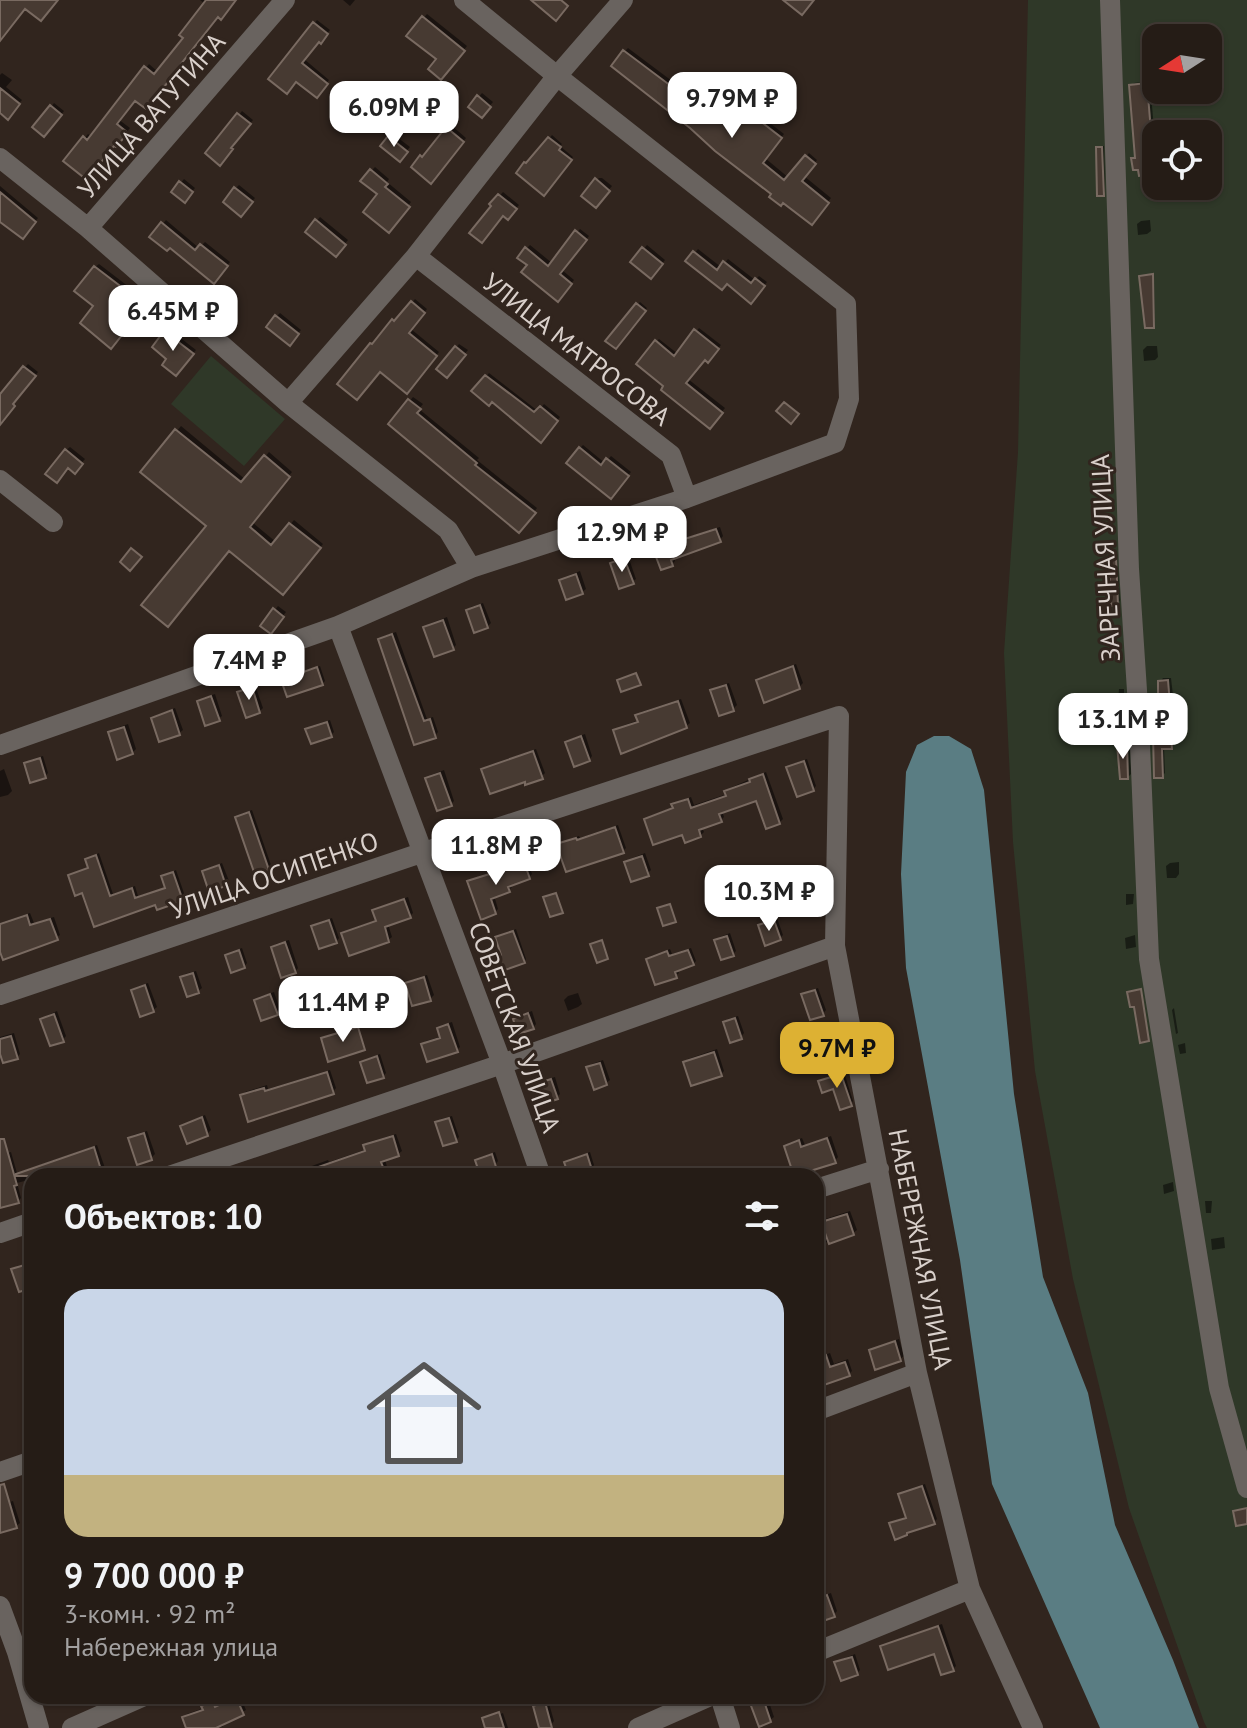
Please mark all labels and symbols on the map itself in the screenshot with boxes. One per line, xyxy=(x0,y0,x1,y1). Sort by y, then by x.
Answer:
north arrow xyxy=(1142,24,1222,104)
street label: УЛИЦА ВАТУТИНА xyxy=(70,25,232,205)
pin: 9.79M ₽ xyxy=(658,72,806,140)
pin: 6.09M ₽ xyxy=(320,81,468,149)
street label: УЛИЦА МАТРОСОВА xyxy=(477,265,677,433)
pin: 6.45M ₽ xyxy=(99,285,247,353)
street label: ЗАРЕЧНАЯ УЛИЦА xyxy=(1083,453,1127,663)
pin: 12.9M ₽ xyxy=(548,506,696,574)
pin: 7.4M ₽ xyxy=(184,634,314,702)
pin: 13.1M ₽ xyxy=(1049,693,1197,761)
pin: 11.8M ₽ xyxy=(422,819,570,887)
street label: УЛИЦА ОСИПЕНКО xyxy=(165,824,383,926)
pin: 10.3M ₽ xyxy=(695,865,843,933)
street label: СОВЕТСКАЯ УЛИЦА xyxy=(462,917,568,1137)
pin: 11.4M ₽ xyxy=(269,976,417,1044)
pin: 9.7M ₽ xyxy=(772,1022,902,1090)
street label: НАБЕРЕЖНАЯ УЛИЦА xyxy=(881,1126,961,1372)

